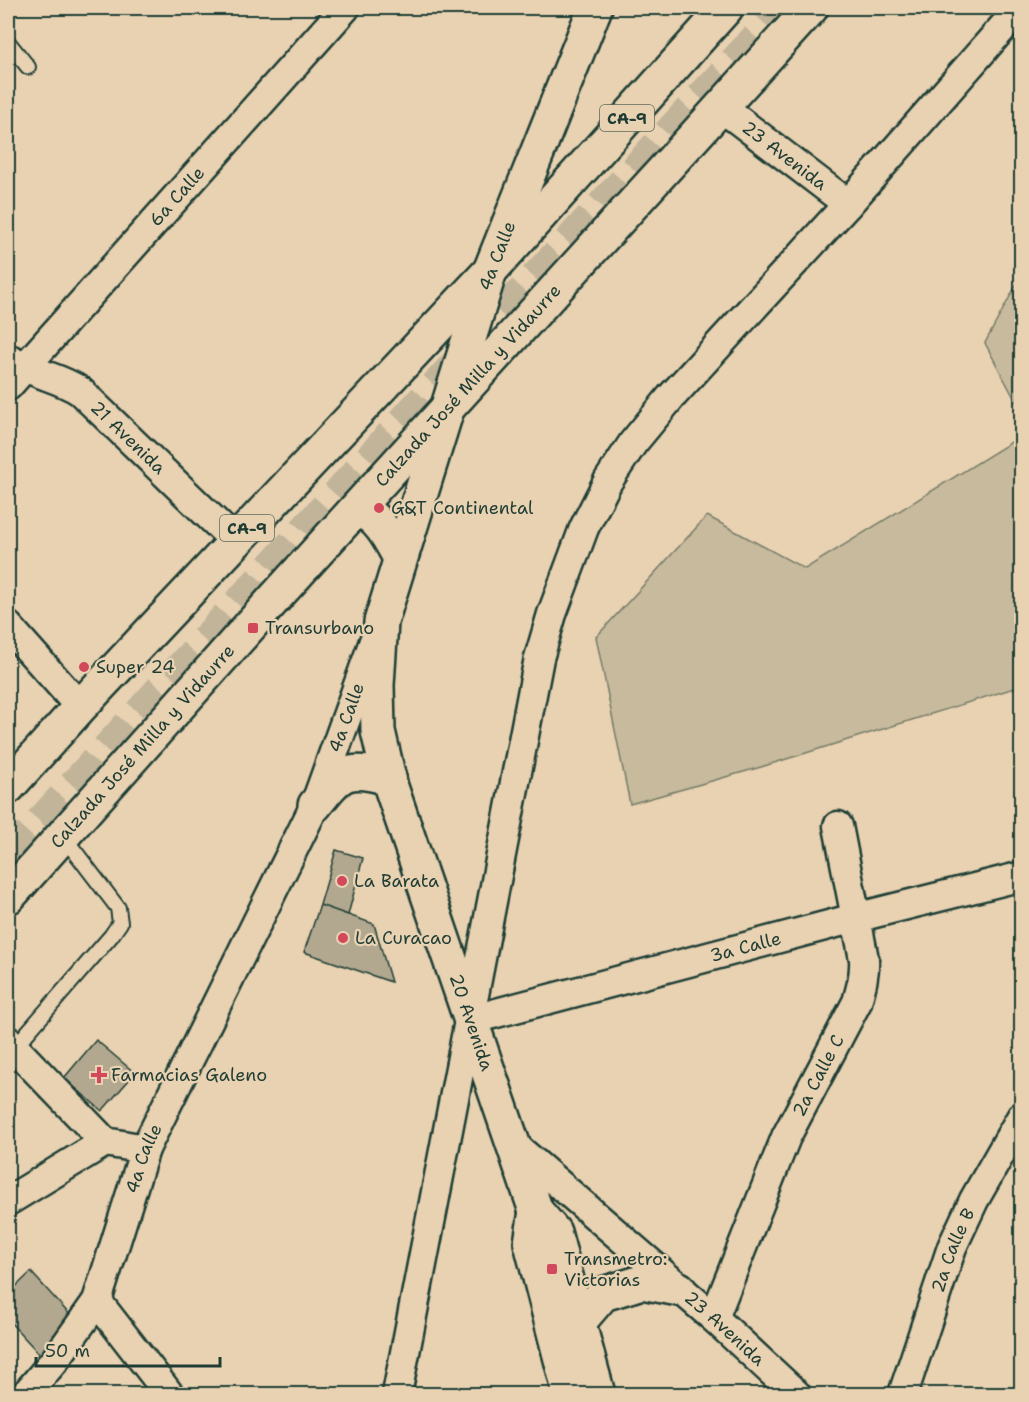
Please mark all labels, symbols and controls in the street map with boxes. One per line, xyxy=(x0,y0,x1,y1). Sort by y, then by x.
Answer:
road number: CA-9 xyxy=(600,105,654,131)
street label: 23 Avenida xyxy=(737,115,832,196)
street label: 6a Calle xyxy=(144,161,210,231)
street label: 4a Calle xyxy=(473,218,521,294)
street label: Calzada José Milla y Vidaurre xyxy=(370,279,566,492)
street label: 21 Avenida xyxy=(85,396,171,480)
place label: G&T Continental xyxy=(391,496,534,520)
marker: G&T Continental xyxy=(372,501,386,515)
road number: CA-9 xyxy=(220,515,274,541)
place label: Transurbano xyxy=(265,616,374,640)
marker: Transurbano xyxy=(246,621,260,635)
street label: Calzada José Milla y Vidaurre xyxy=(45,639,240,854)
place label: Super 24 xyxy=(96,655,175,679)
marker: Super 24 xyxy=(77,660,91,674)
street label: 4a Calle xyxy=(323,680,370,756)
place label: La Barata xyxy=(354,869,439,893)
marker: La Barata xyxy=(335,874,349,888)
place label: La Curacao xyxy=(355,926,452,950)
street label: 3a Calle xyxy=(707,926,784,968)
marker: La Curacao xyxy=(336,931,350,945)
street label: 20 Avenida xyxy=(444,970,499,1074)
street label: 2a Calle C xyxy=(787,1031,850,1121)
place label: Farmacias Galeno xyxy=(111,1063,267,1087)
marker: Farmacias Galeno xyxy=(92,1068,106,1082)
street label: 4a Calle xyxy=(120,1120,168,1196)
street label: 2a Calle B xyxy=(926,1204,980,1296)
place label: Transmetro: Victorias xyxy=(564,1247,668,1292)
marker: Transmetro: Victorias xyxy=(545,1262,559,1276)
street label: 23 Avenida xyxy=(679,1286,770,1371)
scale bar xyxy=(36,1330,220,1368)
text: 50 m xyxy=(45,1339,90,1363)

